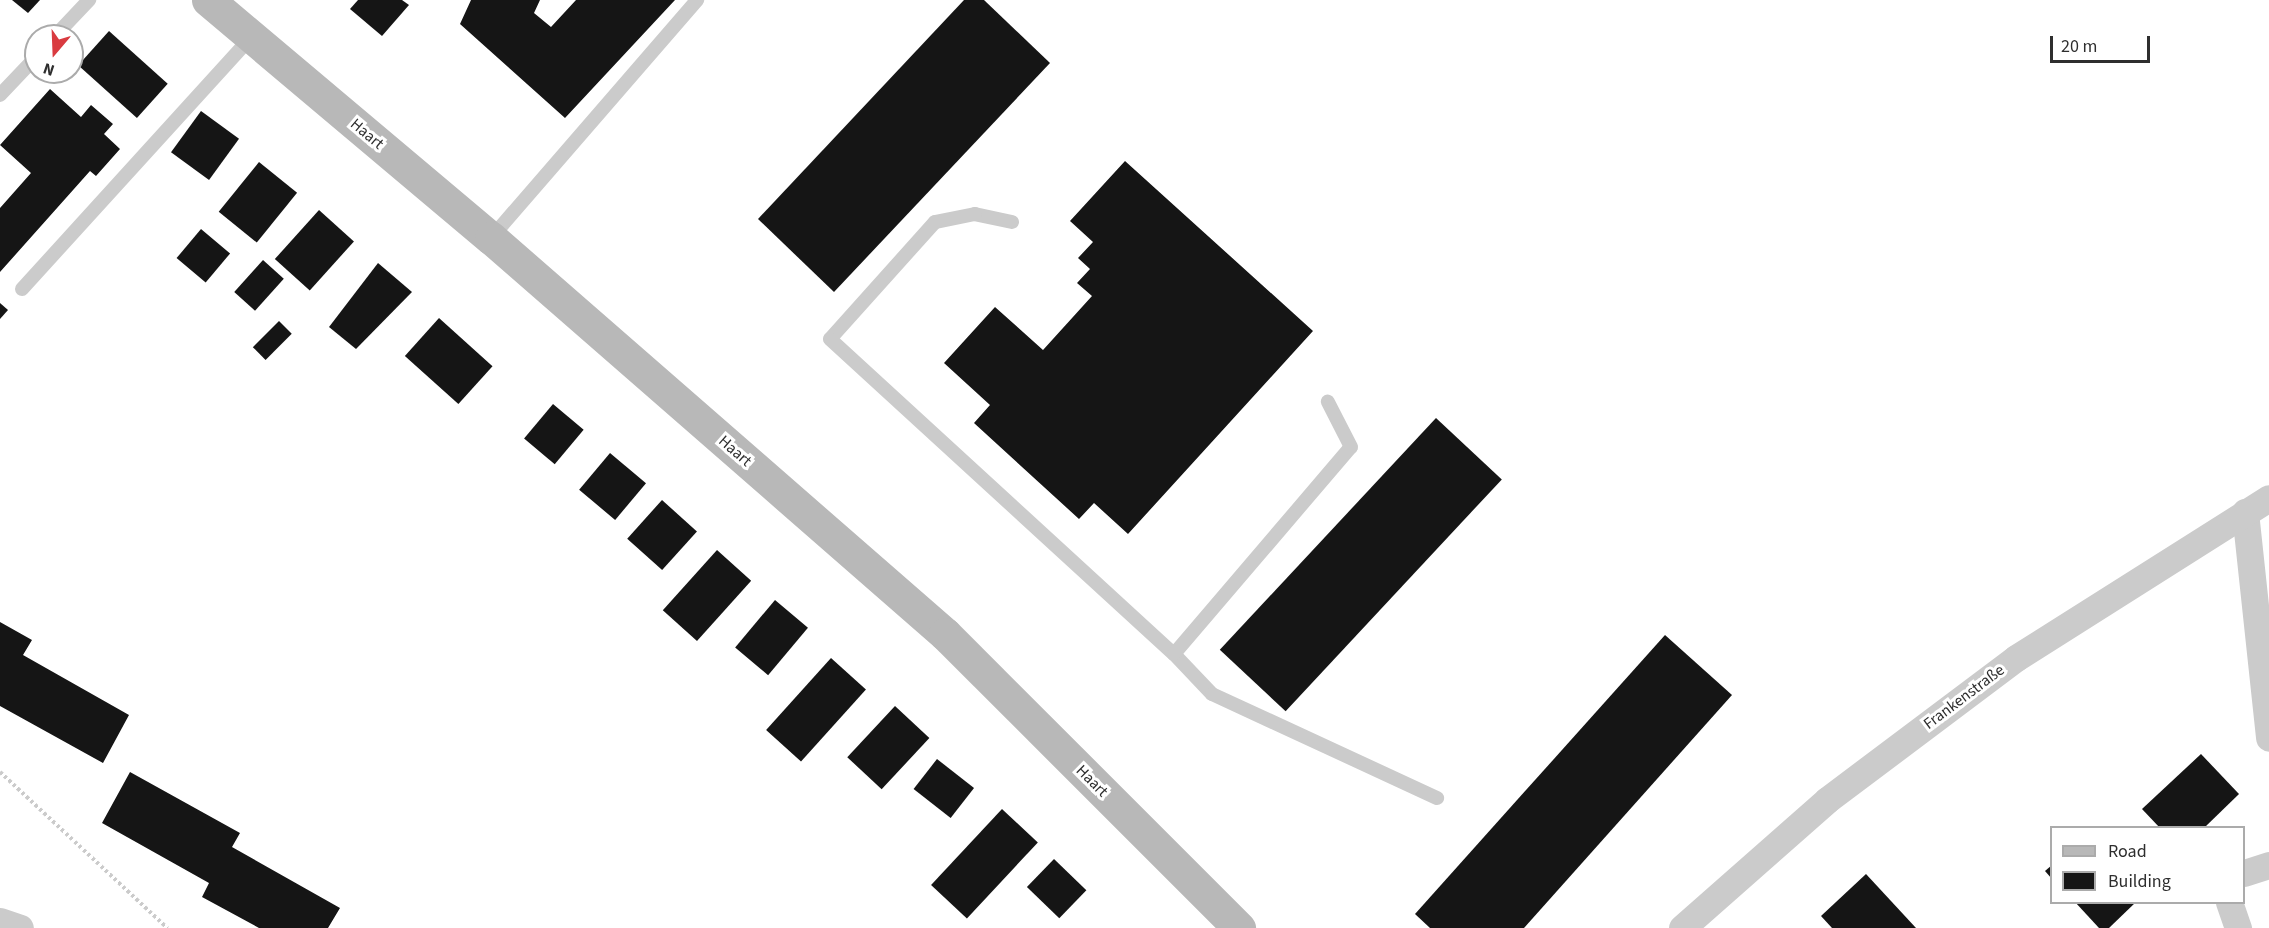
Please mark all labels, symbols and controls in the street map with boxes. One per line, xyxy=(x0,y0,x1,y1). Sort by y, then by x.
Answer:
north arrow xyxy=(24,24,84,84)
scale bar xyxy=(2053,24,2154,62)
text: 20 m xyxy=(2061,34,2097,59)
text: N xyxy=(40,57,57,81)
street label: Haart xyxy=(346,115,388,153)
street label: Haart xyxy=(715,431,755,471)
street label: Frankenstraße xyxy=(1920,660,2008,734)
street label: Haart xyxy=(1072,761,1112,801)
legend xyxy=(2050,826,2245,904)
text: Road xyxy=(2108,839,2147,864)
text: Building xyxy=(2108,869,2171,894)

